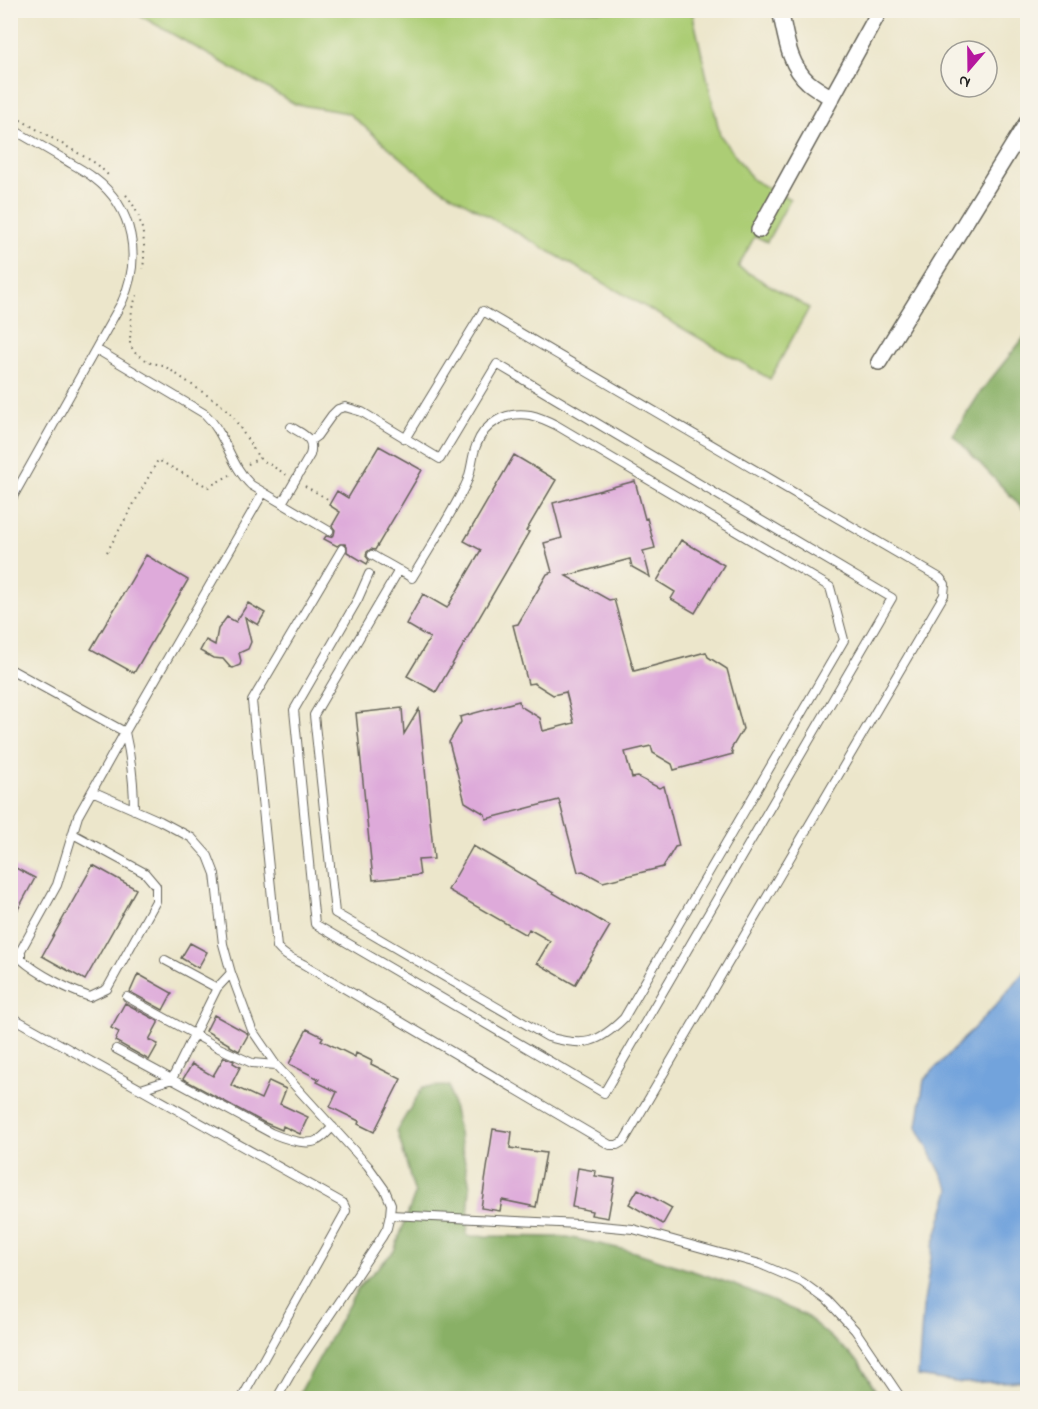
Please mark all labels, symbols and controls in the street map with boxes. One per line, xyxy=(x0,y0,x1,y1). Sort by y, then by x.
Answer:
north arrow xyxy=(939,39,999,99)
text: N xyxy=(955,68,974,94)

